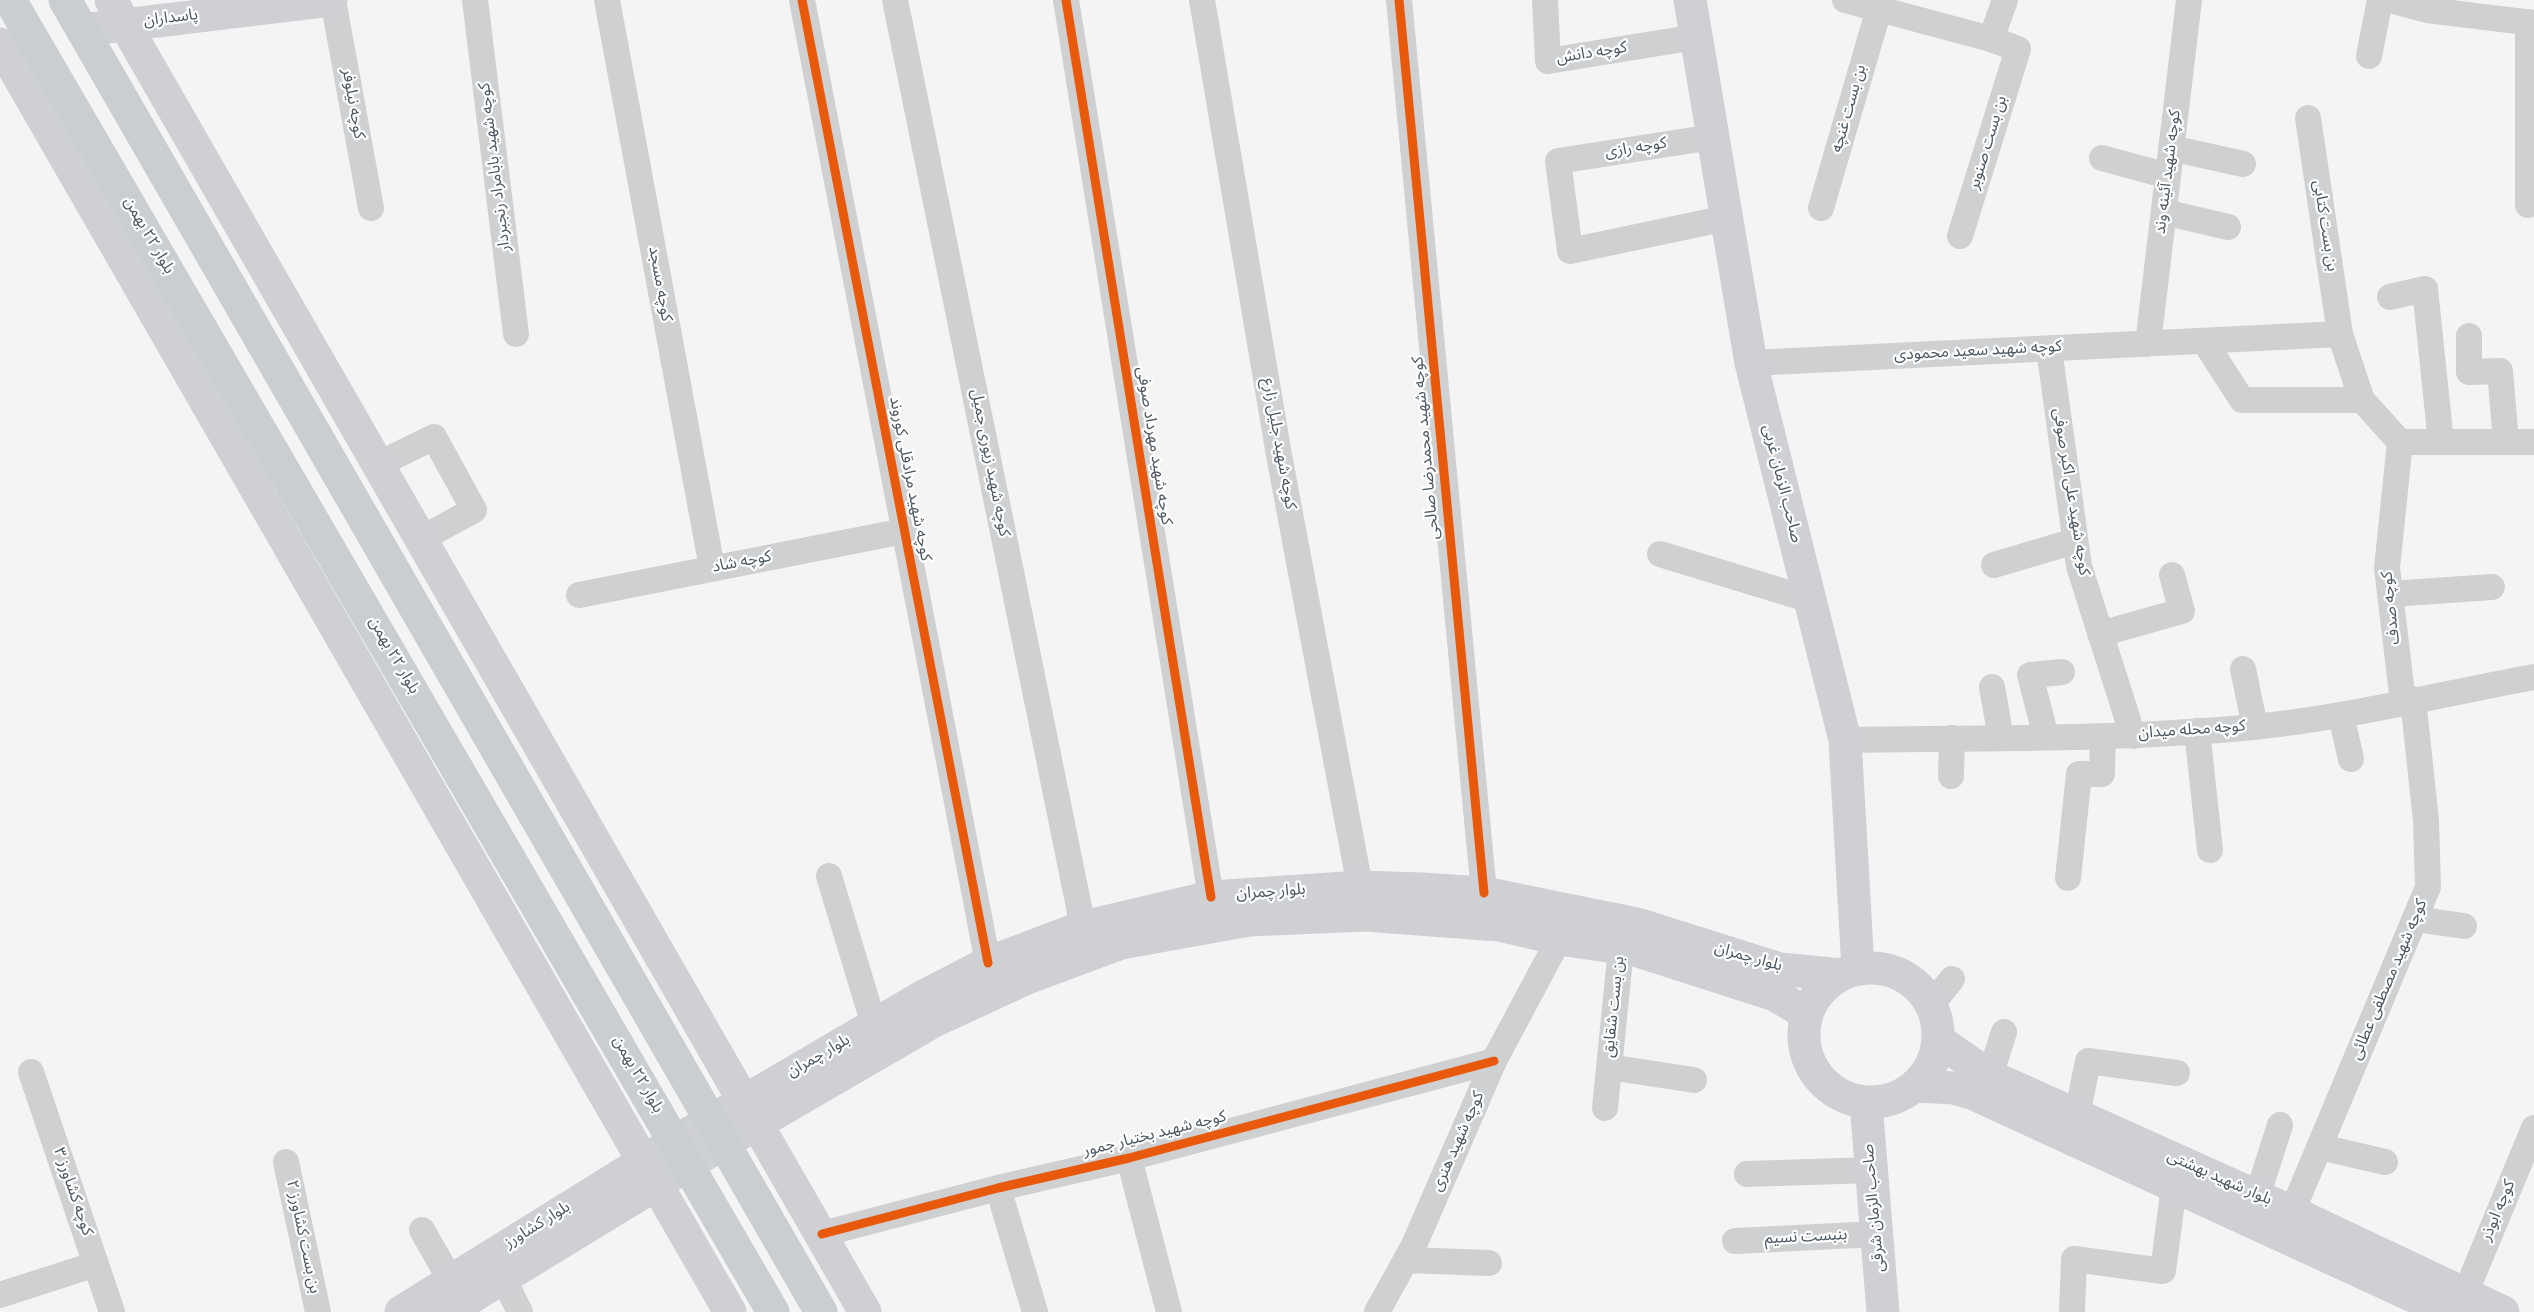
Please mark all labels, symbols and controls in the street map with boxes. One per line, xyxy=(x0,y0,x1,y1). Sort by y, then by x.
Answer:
street label: پاسداران xyxy=(143,6,199,32)
street label: کوچه دانش xyxy=(1555,39,1629,69)
street label: بن بست غنچه xyxy=(1828,63,1872,155)
street label: کوچه نیلوفر xyxy=(336,67,368,141)
street label: کوچه شهید بابامراد رنجبردار xyxy=(476,81,516,253)
street label: بن بست صنوبر xyxy=(1966,94,2012,192)
street label: کوچه شهید آئینه وند xyxy=(2152,109,2186,235)
street label: کوچه رازی xyxy=(1604,135,1668,163)
street label: بن بست کتابی xyxy=(2307,179,2341,273)
street label: بلوار ۲۲ بهمن xyxy=(118,194,178,278)
street label: کوچه مسجد xyxy=(643,245,675,323)
street label: کوچه شهید سعید محمودی xyxy=(1893,338,2063,366)
street label: کوچه شهید محمدرضا صالحی xyxy=(1409,356,1445,540)
street label: کوچه شهید مهرداد صوفی xyxy=(1131,365,1175,527)
street label: کوچه شهید جلیل زارع xyxy=(1257,377,1299,511)
street label: کوچه شهید زیوری جمیل xyxy=(965,388,1013,538)
street label: کوچه شهید مرادقلی کوروند xyxy=(884,395,934,563)
street label: کوچه شهید علی اکبر صوفی xyxy=(2047,407,2093,577)
street label: صاحب الزمان غربی xyxy=(1757,423,1805,545)
street label: کوچه شاد xyxy=(711,548,773,578)
street label: کوچه صدف xyxy=(2379,570,2405,646)
street label: بلوار ۲۲ بهمن xyxy=(363,614,423,698)
street label: کوچه محله میدان xyxy=(2138,718,2246,744)
street label: بلوار چمران xyxy=(1236,881,1306,905)
street label: کوچه شهید مصطفی عطائی xyxy=(2347,897,2433,1063)
street label: بلوار چمران xyxy=(1712,939,1784,977)
street label: بن بست شقایق xyxy=(1600,955,1630,1059)
street label: بلوار چمران xyxy=(784,1031,854,1083)
street label: بلوار ۲۲ بهمن xyxy=(607,1033,667,1117)
street label: کوچه شهید هنری xyxy=(1428,1089,1490,1195)
street label: کوچه شهید بختیار جمور xyxy=(1081,1108,1229,1162)
street label: صاحب الزمان شرقی xyxy=(1860,1143,1890,1273)
street label: کوچه کشاورز ۳ xyxy=(48,1145,96,1239)
street label: بلوار شهید بهشتی xyxy=(2164,1147,2274,1211)
street label: بن بست کشاورز ۲ xyxy=(281,1178,323,1296)
street label: کوچه ابوذر xyxy=(2478,1178,2520,1244)
street label: بلوار کشاورز xyxy=(502,1198,574,1254)
street label: بنبست نسیم xyxy=(1764,1226,1848,1250)

